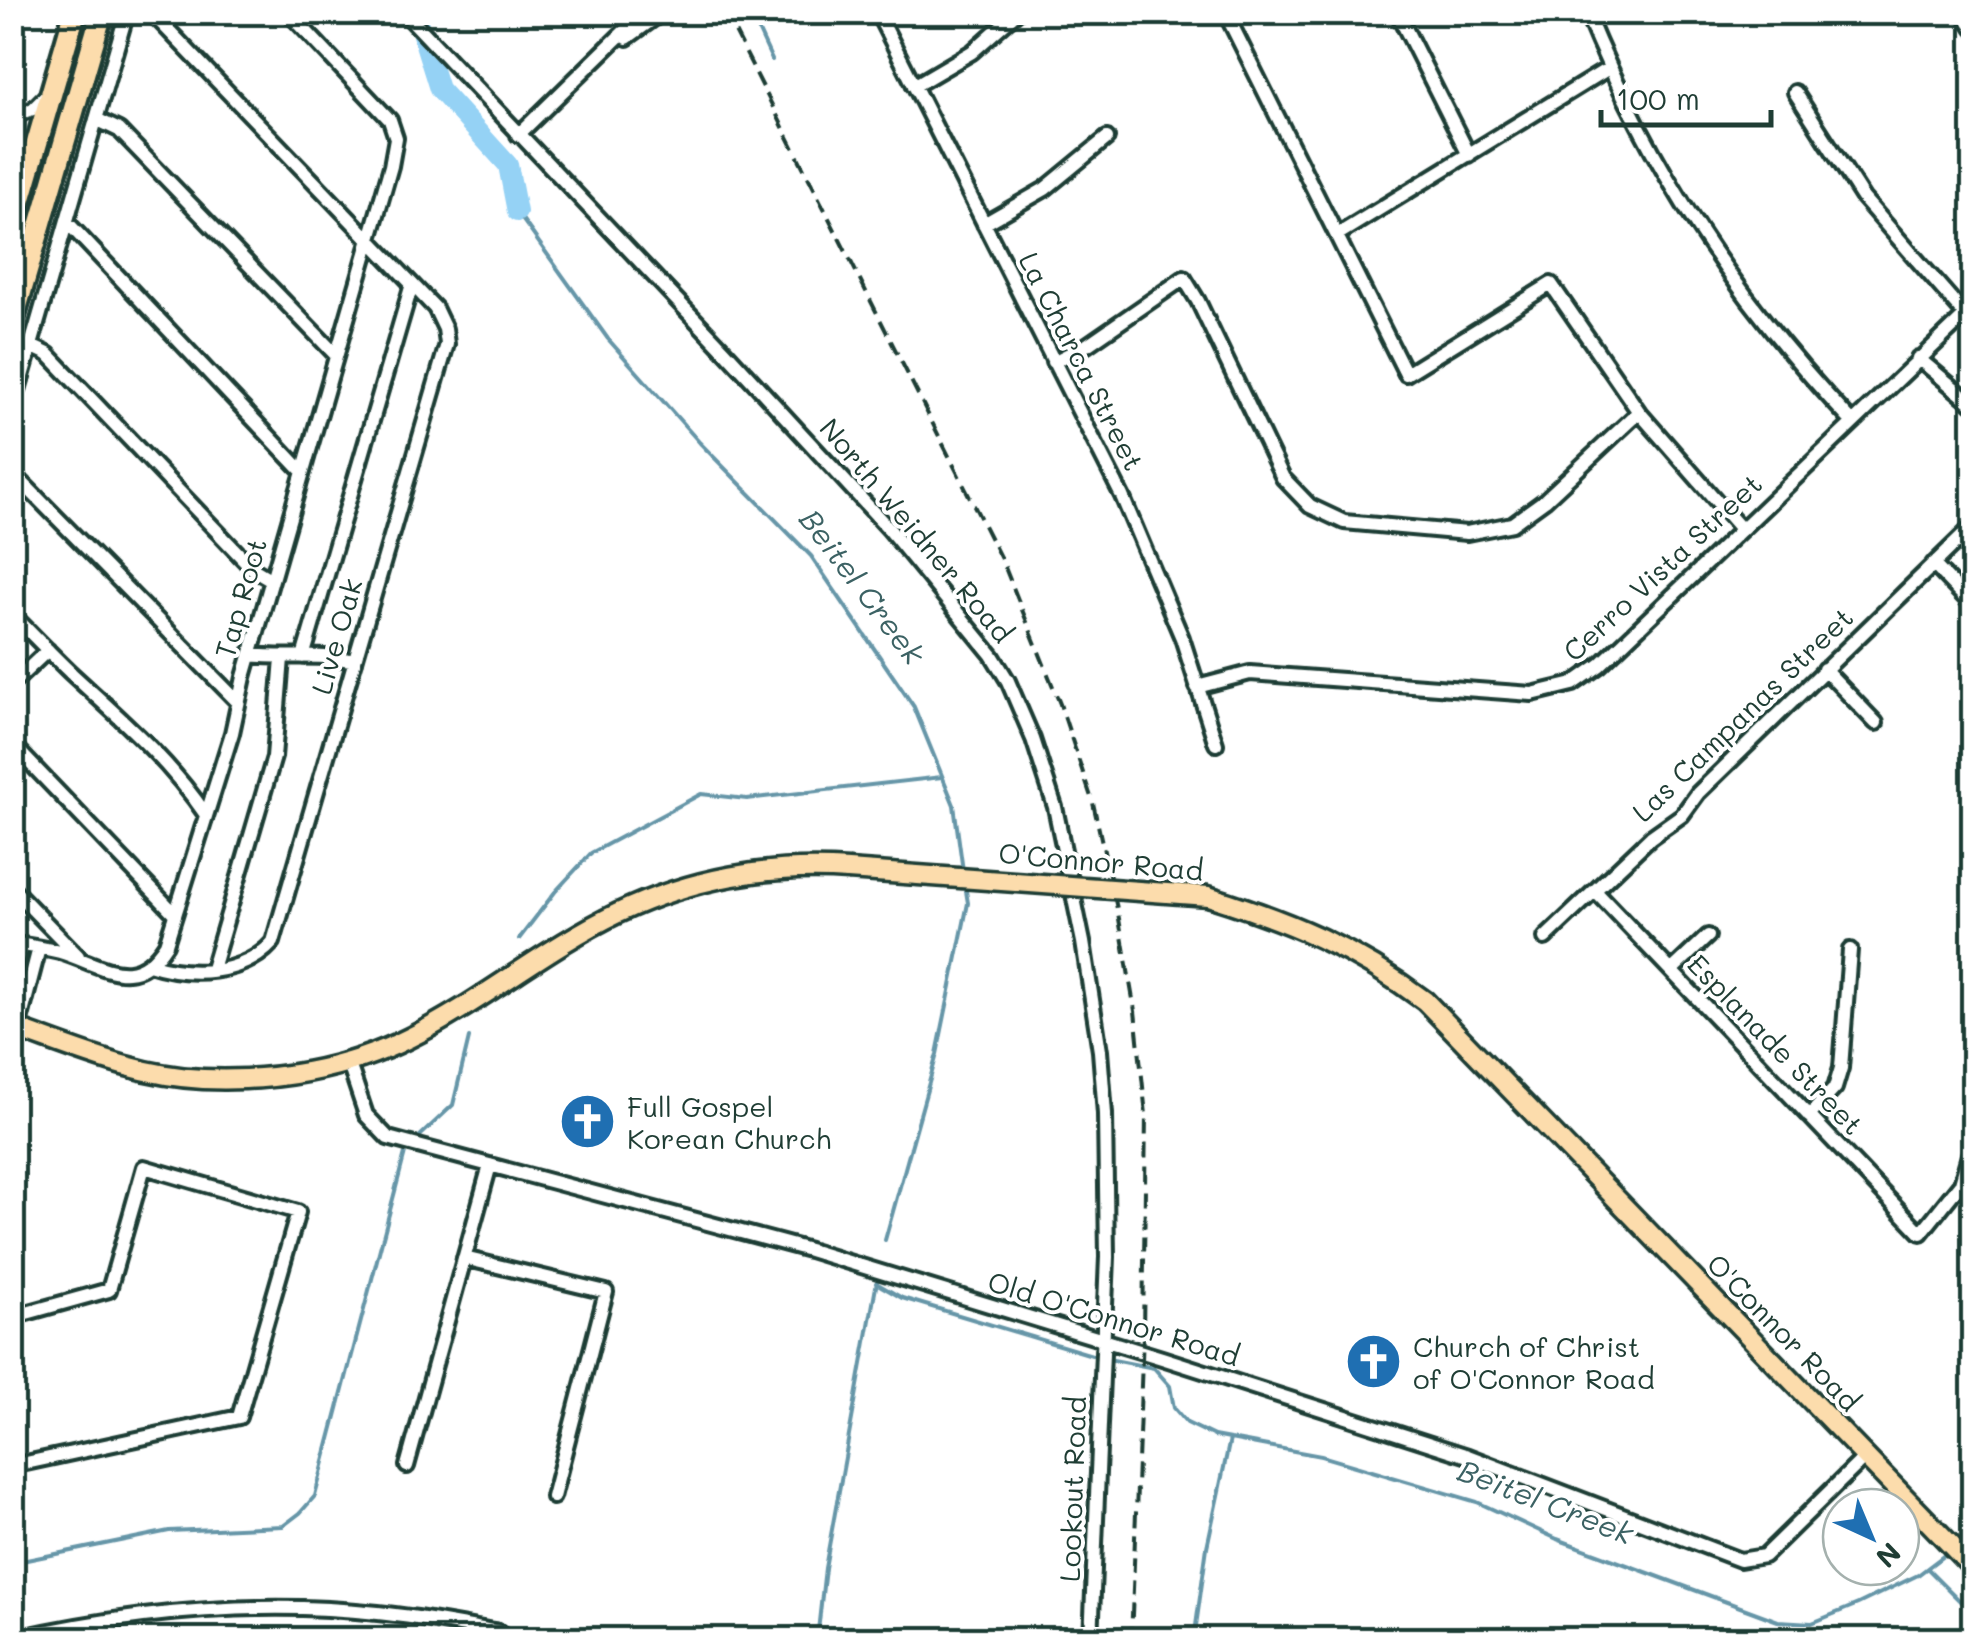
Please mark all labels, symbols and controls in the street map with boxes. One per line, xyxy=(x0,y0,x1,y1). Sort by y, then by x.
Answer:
scale bar xyxy=(1601,65,1771,127)
text: 100 m xyxy=(1616,78,1700,118)
street label: La Charca Street xyxy=(1011,246,1153,476)
street label: North Weidner Road xyxy=(812,410,1022,650)
street label: Cerro Vista Street xyxy=(1555,466,1769,668)
water label: Beitel Creek xyxy=(791,500,935,673)
street label: Tap Root xyxy=(206,534,274,662)
street label: Live Oak xyxy=(302,574,370,698)
street label: Las Campanas Street xyxy=(1624,599,1860,829)
street label: O'Connor Road xyxy=(997,834,1205,888)
street label: Esplanade Street xyxy=(1681,946,1871,1142)
place label: Full Gospel Korean Church xyxy=(627,1088,831,1156)
church icon: Full Gospel Korean Church xyxy=(558,1092,618,1152)
street label: O'Connor Road xyxy=(1700,1246,1868,1418)
street label: Old O'Connor Road xyxy=(984,1263,1244,1373)
place label: Church of Christ of O'Connor Road xyxy=(1413,1328,1655,1396)
church icon: Church of Christ of O'Connor Road xyxy=(1344,1332,1404,1392)
street label: Lookout Road xyxy=(1051,1396,1093,1582)
water label: Beitel Creek xyxy=(1453,1449,1640,1553)
north arrow xyxy=(1821,1487,1921,1587)
text: N xyxy=(1869,1535,1909,1576)

